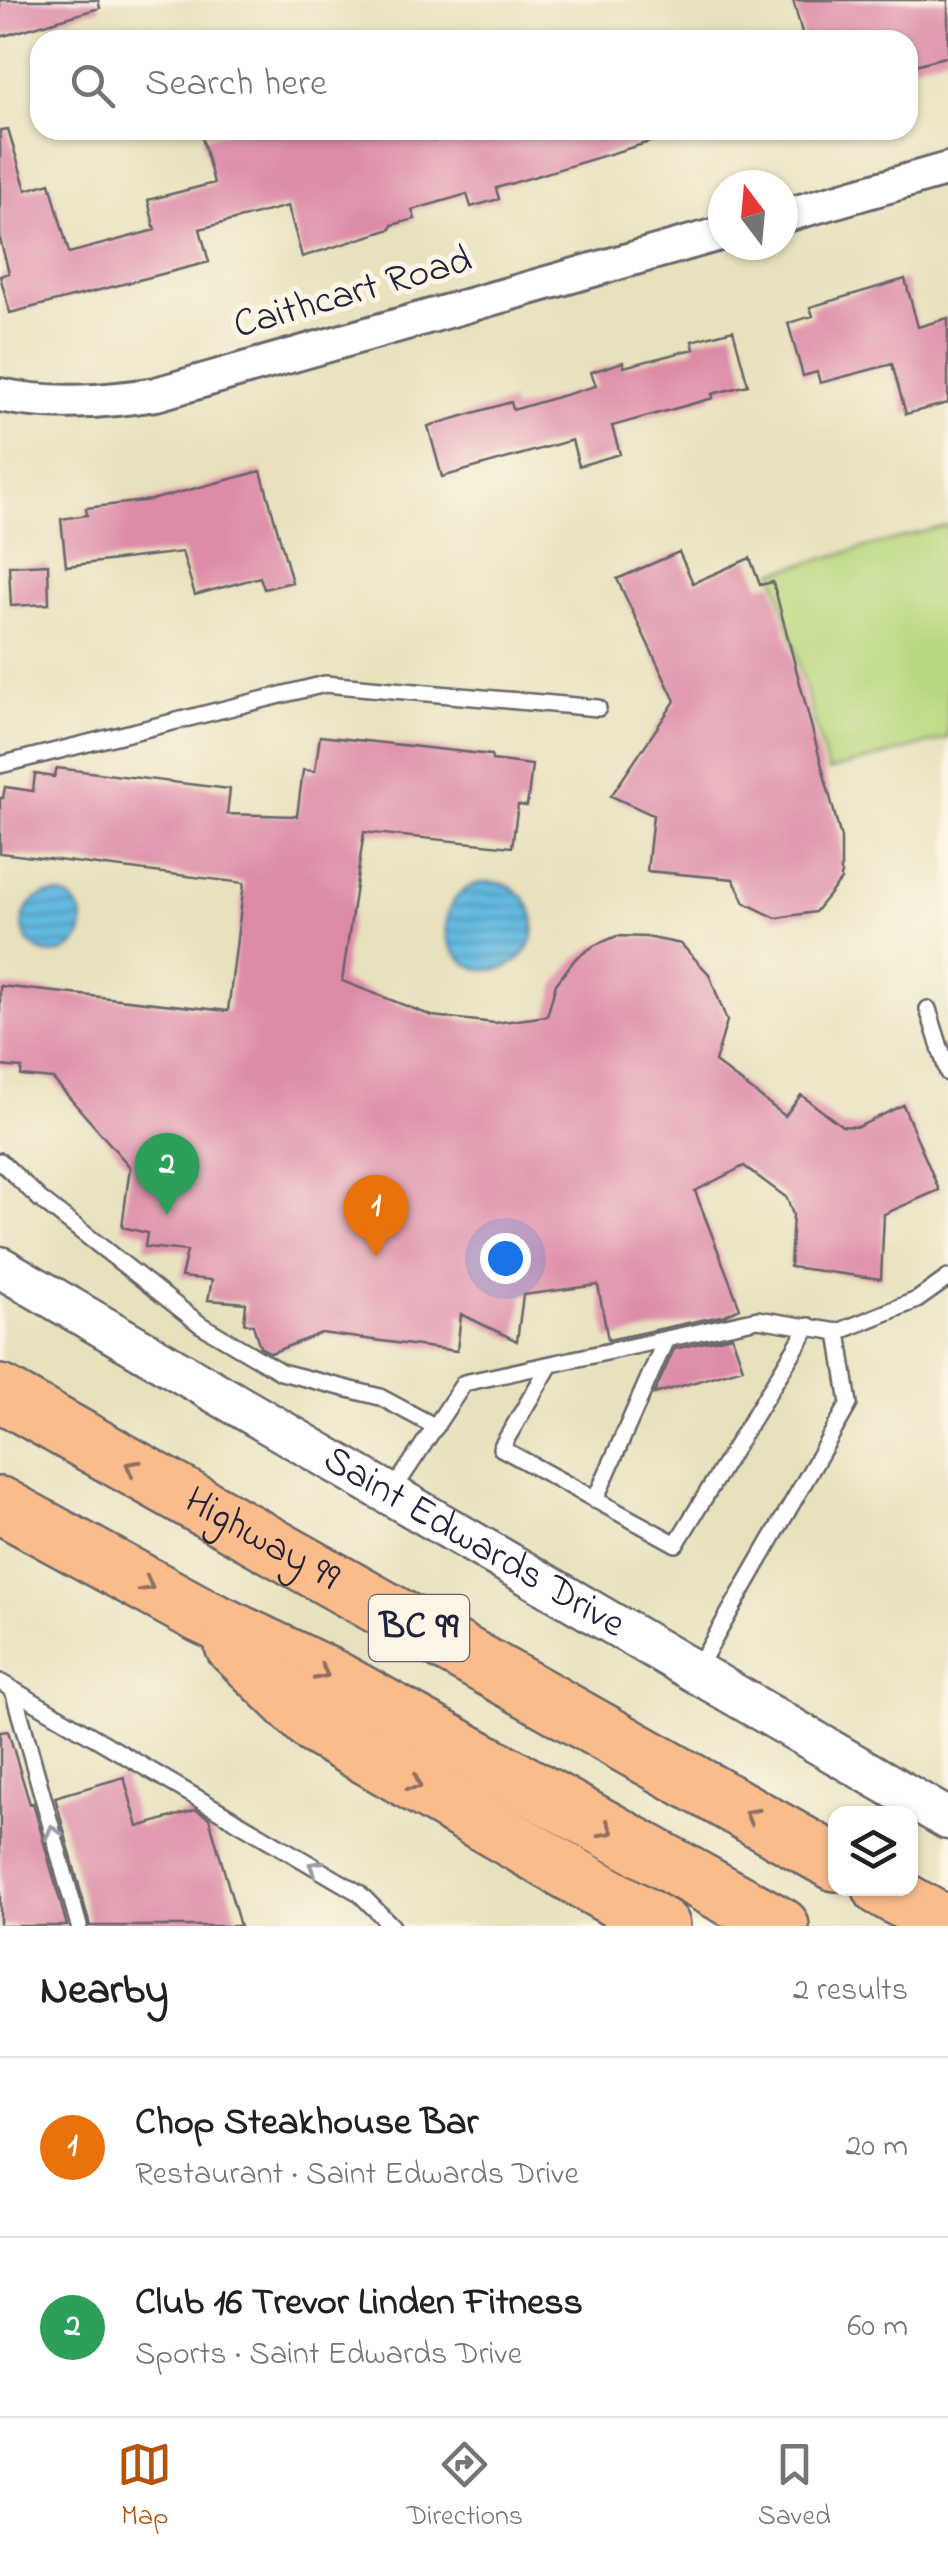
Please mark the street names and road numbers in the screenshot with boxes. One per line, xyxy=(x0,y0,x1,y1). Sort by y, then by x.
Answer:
street label: Caithcart Road xyxy=(227,232,479,356)
street label: Saint Edwards Drive xyxy=(311,1431,636,1654)
street label: Highway 99 xyxy=(173,1473,350,1607)
road number: BC 99 xyxy=(369,1595,469,1661)

